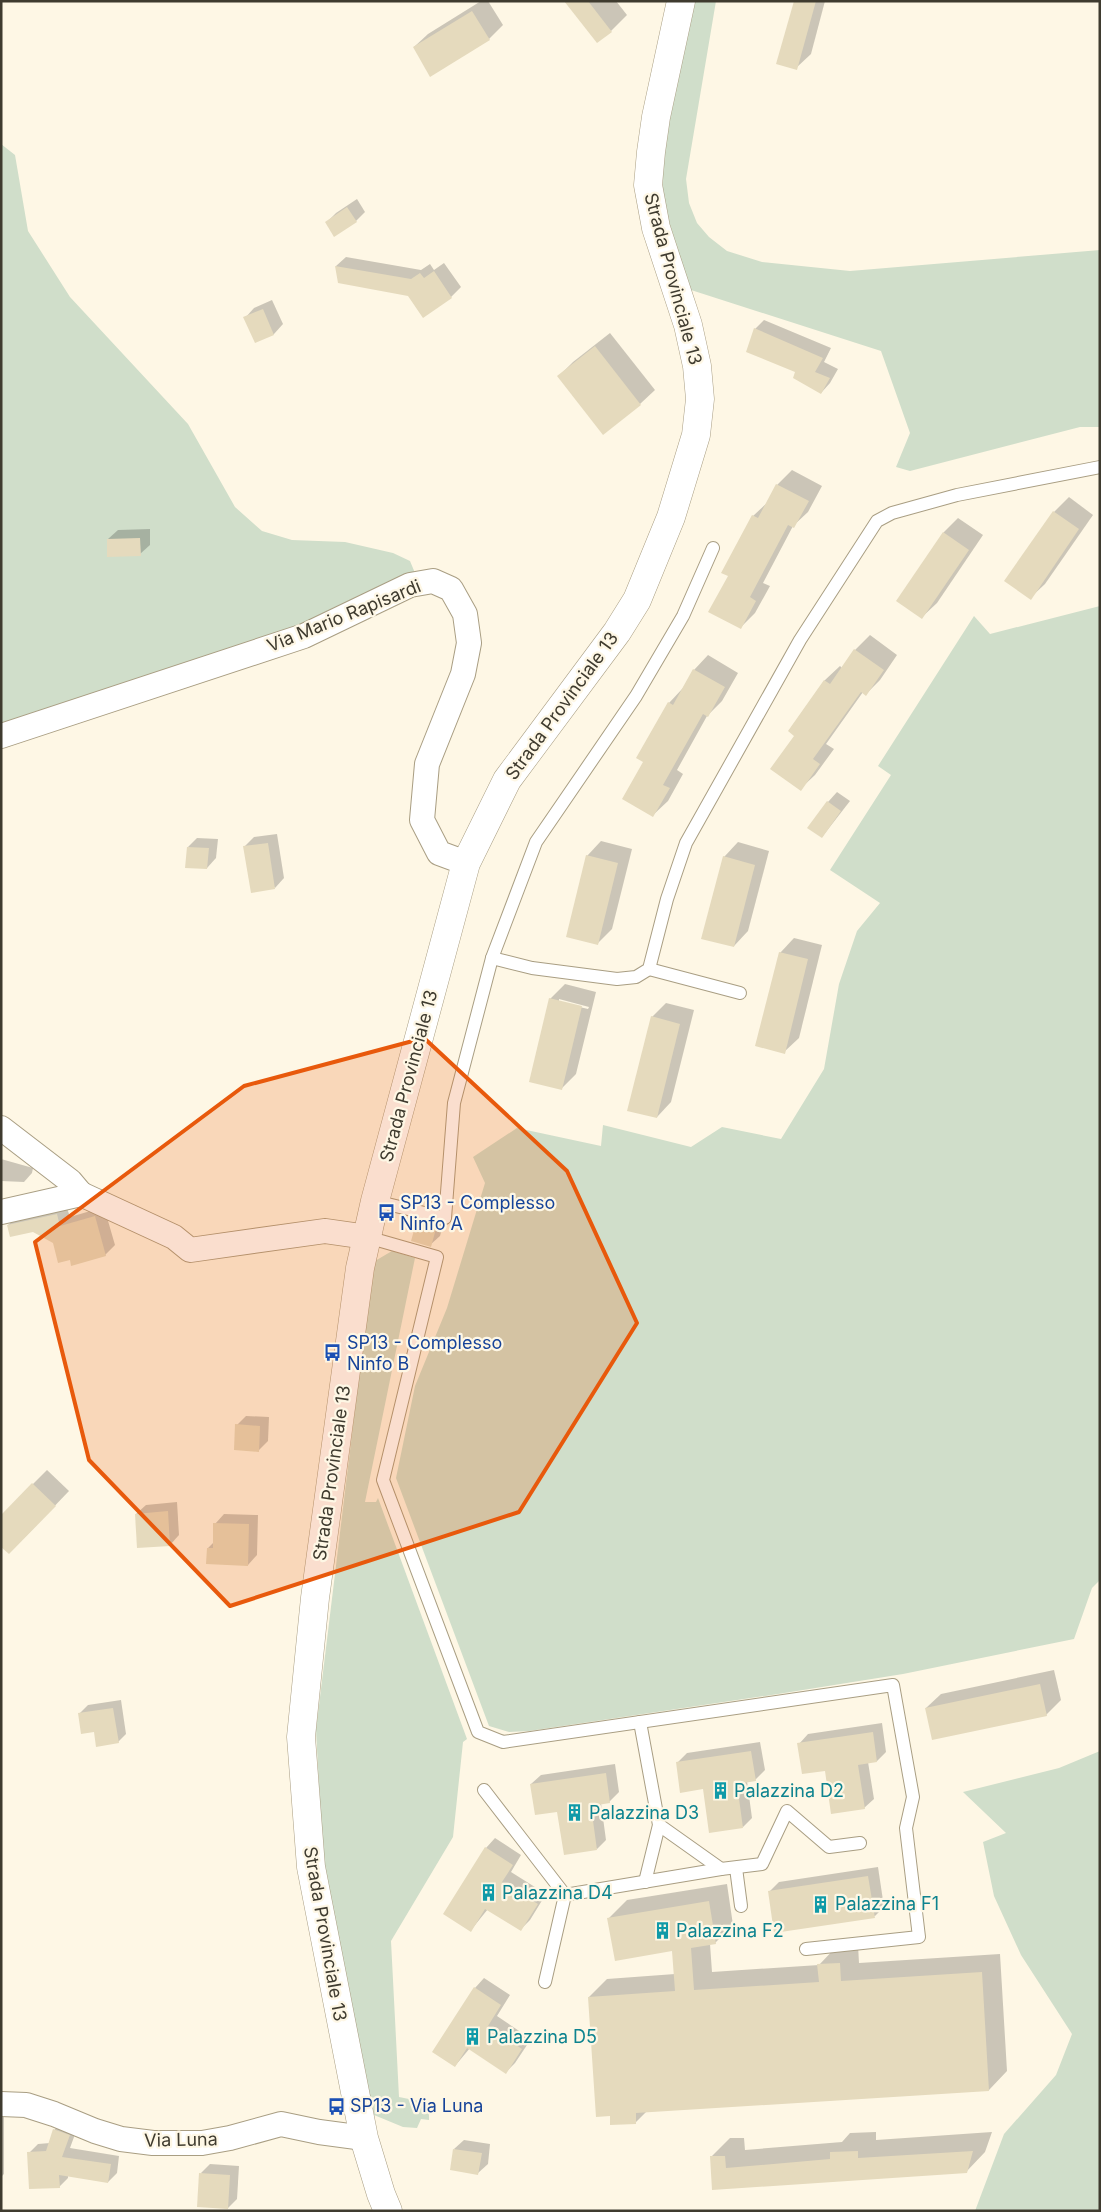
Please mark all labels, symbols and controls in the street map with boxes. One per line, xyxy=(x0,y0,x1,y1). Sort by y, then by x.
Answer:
street label: Strada Provinciale 13 xyxy=(640,191,707,367)
street label: Via Mario Rapisardi xyxy=(264,575,424,656)
street label: Strada Provinciale 13 xyxy=(501,628,622,784)
street label: Strada Provinciale 13 xyxy=(375,988,442,1164)
place label: SP13 - Complesso Ninfo A xyxy=(400,1192,555,1234)
bus stop icon: SP13 - Complesso Ninfo A xyxy=(376,1203,396,1223)
place label: SP13 - Complesso Ninfo B xyxy=(347,1332,502,1374)
bus stop icon: SP13 - Complesso Ninfo B xyxy=(323,1343,343,1363)
street label: Strada Provinciale 13 xyxy=(309,1384,354,1562)
place label: Palazzina D2 xyxy=(734,1780,844,1801)
building icon: Palazzina D2 xyxy=(710,1781,730,1801)
place label: Palazzina D3 xyxy=(589,1802,699,1823)
building icon: Palazzina D3 xyxy=(565,1803,585,1823)
street label: Strada Provinciale 13 xyxy=(300,1845,351,2023)
place label: Palazzina D4 xyxy=(502,1882,613,1903)
building icon: Palazzina D4 xyxy=(478,1883,498,1903)
place label: Palazzina F1 xyxy=(835,1893,939,1914)
building icon: Palazzina F1 xyxy=(811,1894,831,1914)
place label: Palazzina F2 xyxy=(676,1920,784,1941)
building icon: Palazzina F2 xyxy=(652,1921,672,1941)
place label: Palazzina D5 xyxy=(487,2026,597,2047)
building icon: Palazzina D5 xyxy=(463,2027,483,2047)
place label: SP13 - Via Luna xyxy=(350,2095,483,2116)
bus stop icon: SP13 - Via Luna xyxy=(326,2096,346,2116)
street label: Via Luna xyxy=(144,2128,218,2151)

